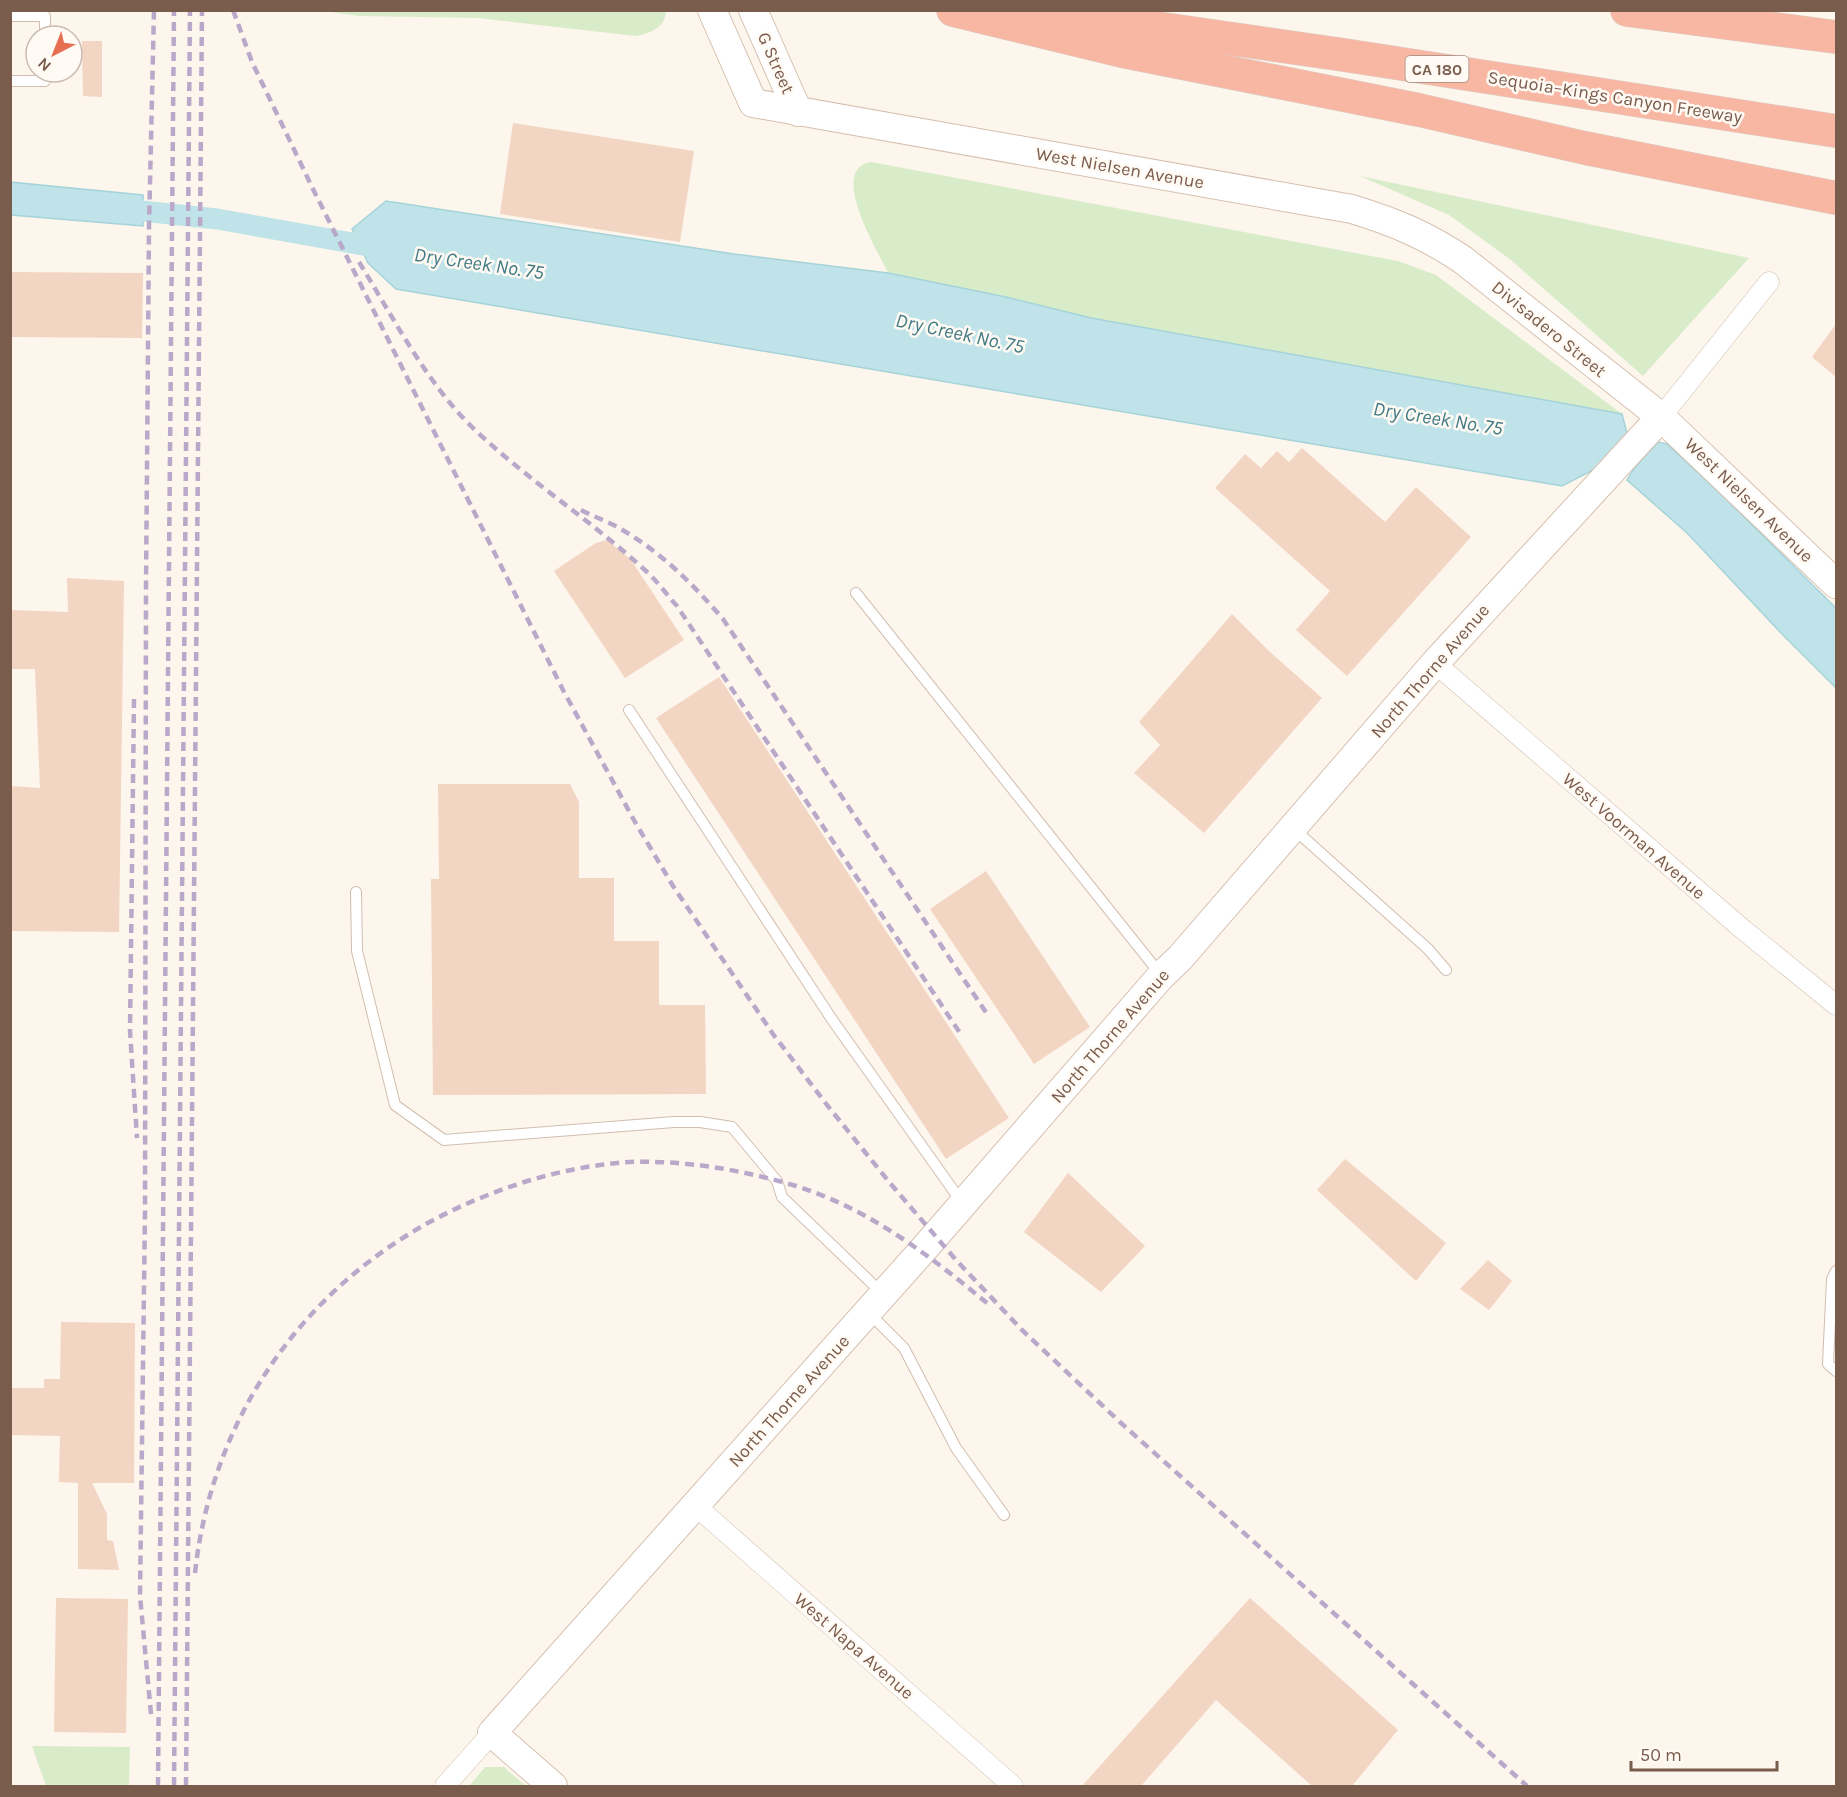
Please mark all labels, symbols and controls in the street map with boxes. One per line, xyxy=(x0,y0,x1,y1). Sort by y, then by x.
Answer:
north arrow xyxy=(24,24,84,84)
street label: G Street xyxy=(753,29,799,98)
text: N xyxy=(34,54,55,76)
road number: CA 180 xyxy=(1406,56,1468,82)
street label: Sequoia–Kings Canyon Freeway xyxy=(1486,66,1744,128)
street label: West Nielsen Avenue xyxy=(1034,142,1206,194)
water label: Dry Creek No. 75 xyxy=(413,243,545,284)
street label: Divisadero Street xyxy=(1487,276,1611,382)
water label: Dry Creek No. 75 xyxy=(893,309,1026,358)
water label: Dry Creek No. 75 xyxy=(1371,397,1504,440)
street label: West Nielsen Avenue xyxy=(1680,433,1818,567)
street label: North Thorne Avenue xyxy=(1366,599,1494,743)
street label: West Voorman Avenue xyxy=(1558,768,1710,904)
street label: North Thorne Avenue xyxy=(1046,964,1174,1108)
street label: North Thorne Avenue xyxy=(724,1330,854,1472)
street label: West Napa Avenue xyxy=(790,1588,918,1704)
scale bar xyxy=(1631,1734,1776,1772)
text: 50 m xyxy=(1640,1744,1682,1766)

